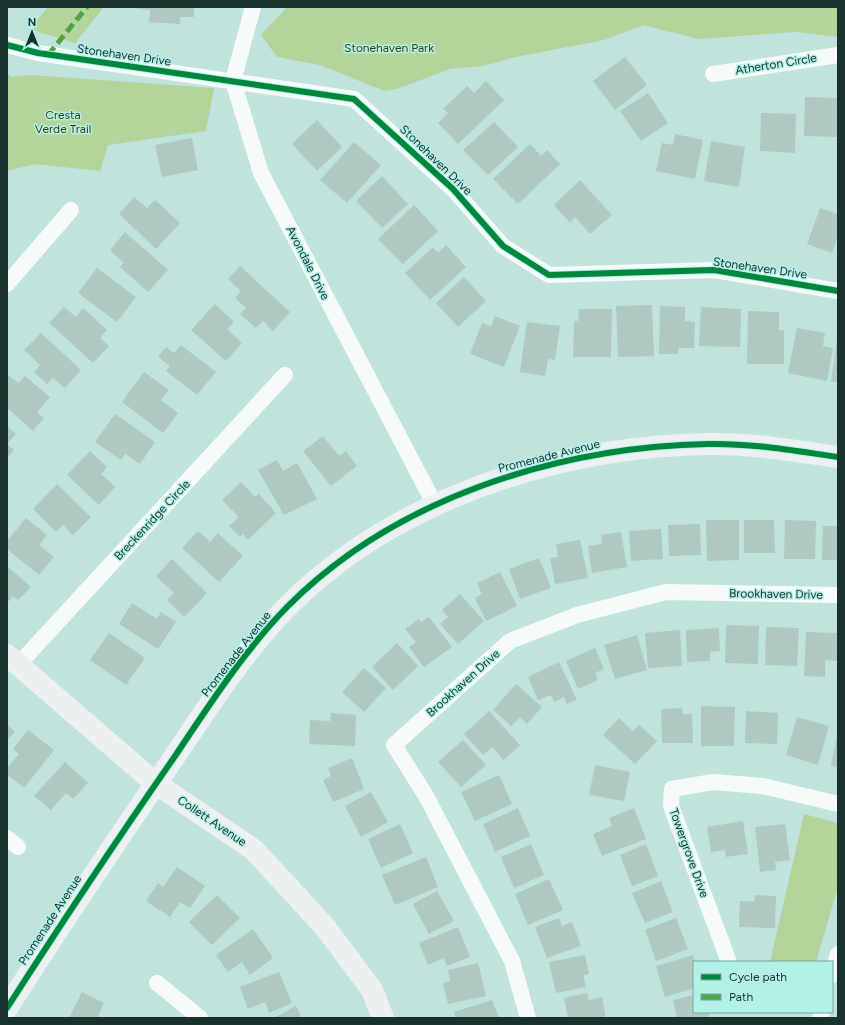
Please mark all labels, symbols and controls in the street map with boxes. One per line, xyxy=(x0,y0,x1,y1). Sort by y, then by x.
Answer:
north arrow xyxy=(12,12,52,52)
text: N xyxy=(28,16,36,29)
street label: Stonehaven Drive xyxy=(76,41,172,69)
park label: Stonehaven Park xyxy=(344,41,434,55)
street label: Atherton Circle xyxy=(734,51,818,77)
park label: Cresta Verde Trail xyxy=(35,108,91,136)
street label: Stonehaven Drive xyxy=(397,122,475,198)
street label: Avondale Drive xyxy=(283,224,333,303)
street label: Stonehaven Drive xyxy=(712,254,808,282)
street label: Promenade Avenue xyxy=(497,436,602,475)
street label: Breckenridge Circle xyxy=(111,477,193,563)
street label: Brookhaven Drive xyxy=(729,586,824,602)
street label: Promenade Avenue xyxy=(198,608,274,700)
street label: Brookhaven Drive xyxy=(423,646,503,720)
street label: Collett Avenue xyxy=(175,793,249,849)
street label: Towergrove Drive xyxy=(666,807,712,900)
street label: Promenade Avenue xyxy=(16,872,85,968)
legend xyxy=(693,961,833,1013)
text: Cycle path xyxy=(729,970,787,984)
text: Path xyxy=(729,990,753,1004)

